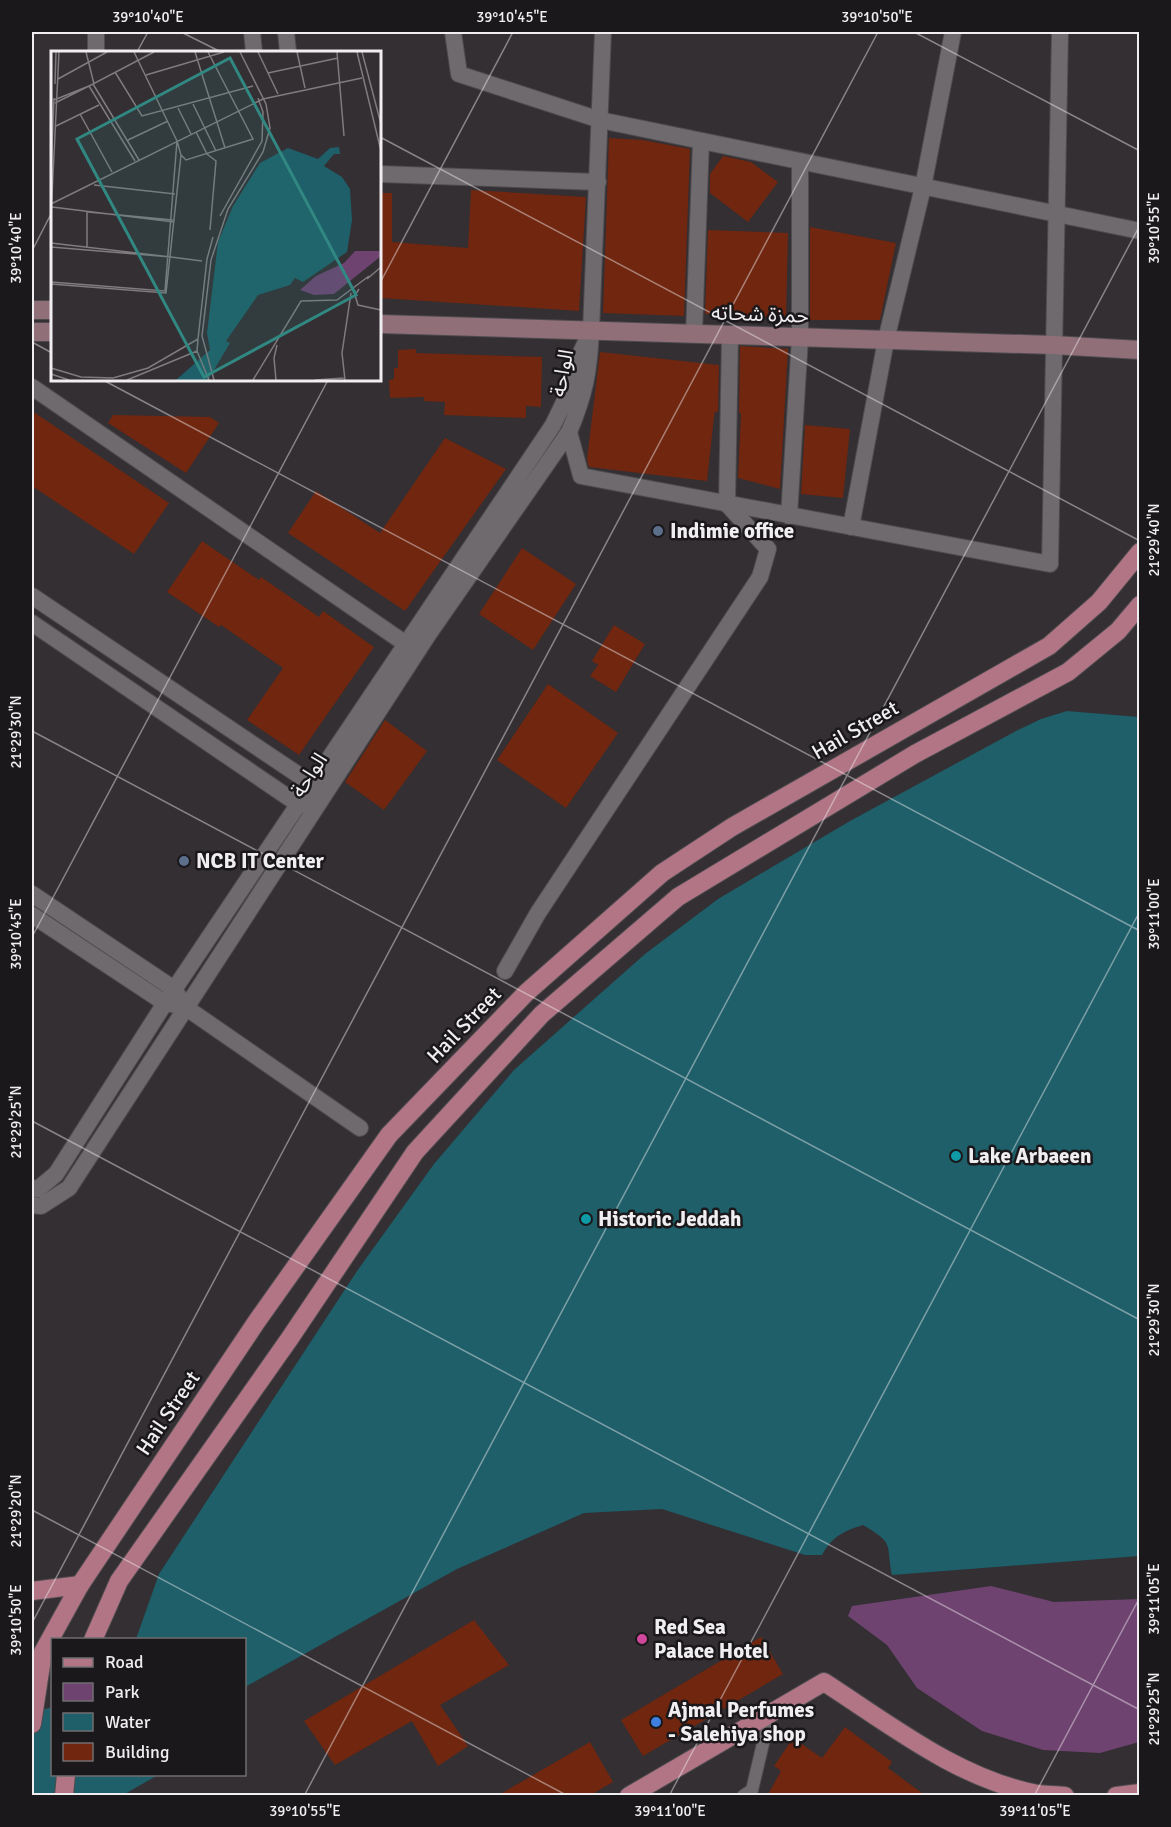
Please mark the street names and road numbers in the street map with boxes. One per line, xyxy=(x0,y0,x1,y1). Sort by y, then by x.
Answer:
street label: حمزة شحاته xyxy=(711,299,809,329)
street label: الواحة xyxy=(545,347,579,399)
street label: Hail Street xyxy=(807,695,903,765)
street label: الواحة xyxy=(285,748,333,802)
street label: Hail Street xyxy=(421,981,507,1069)
street label: Hail Street xyxy=(130,1366,206,1460)

